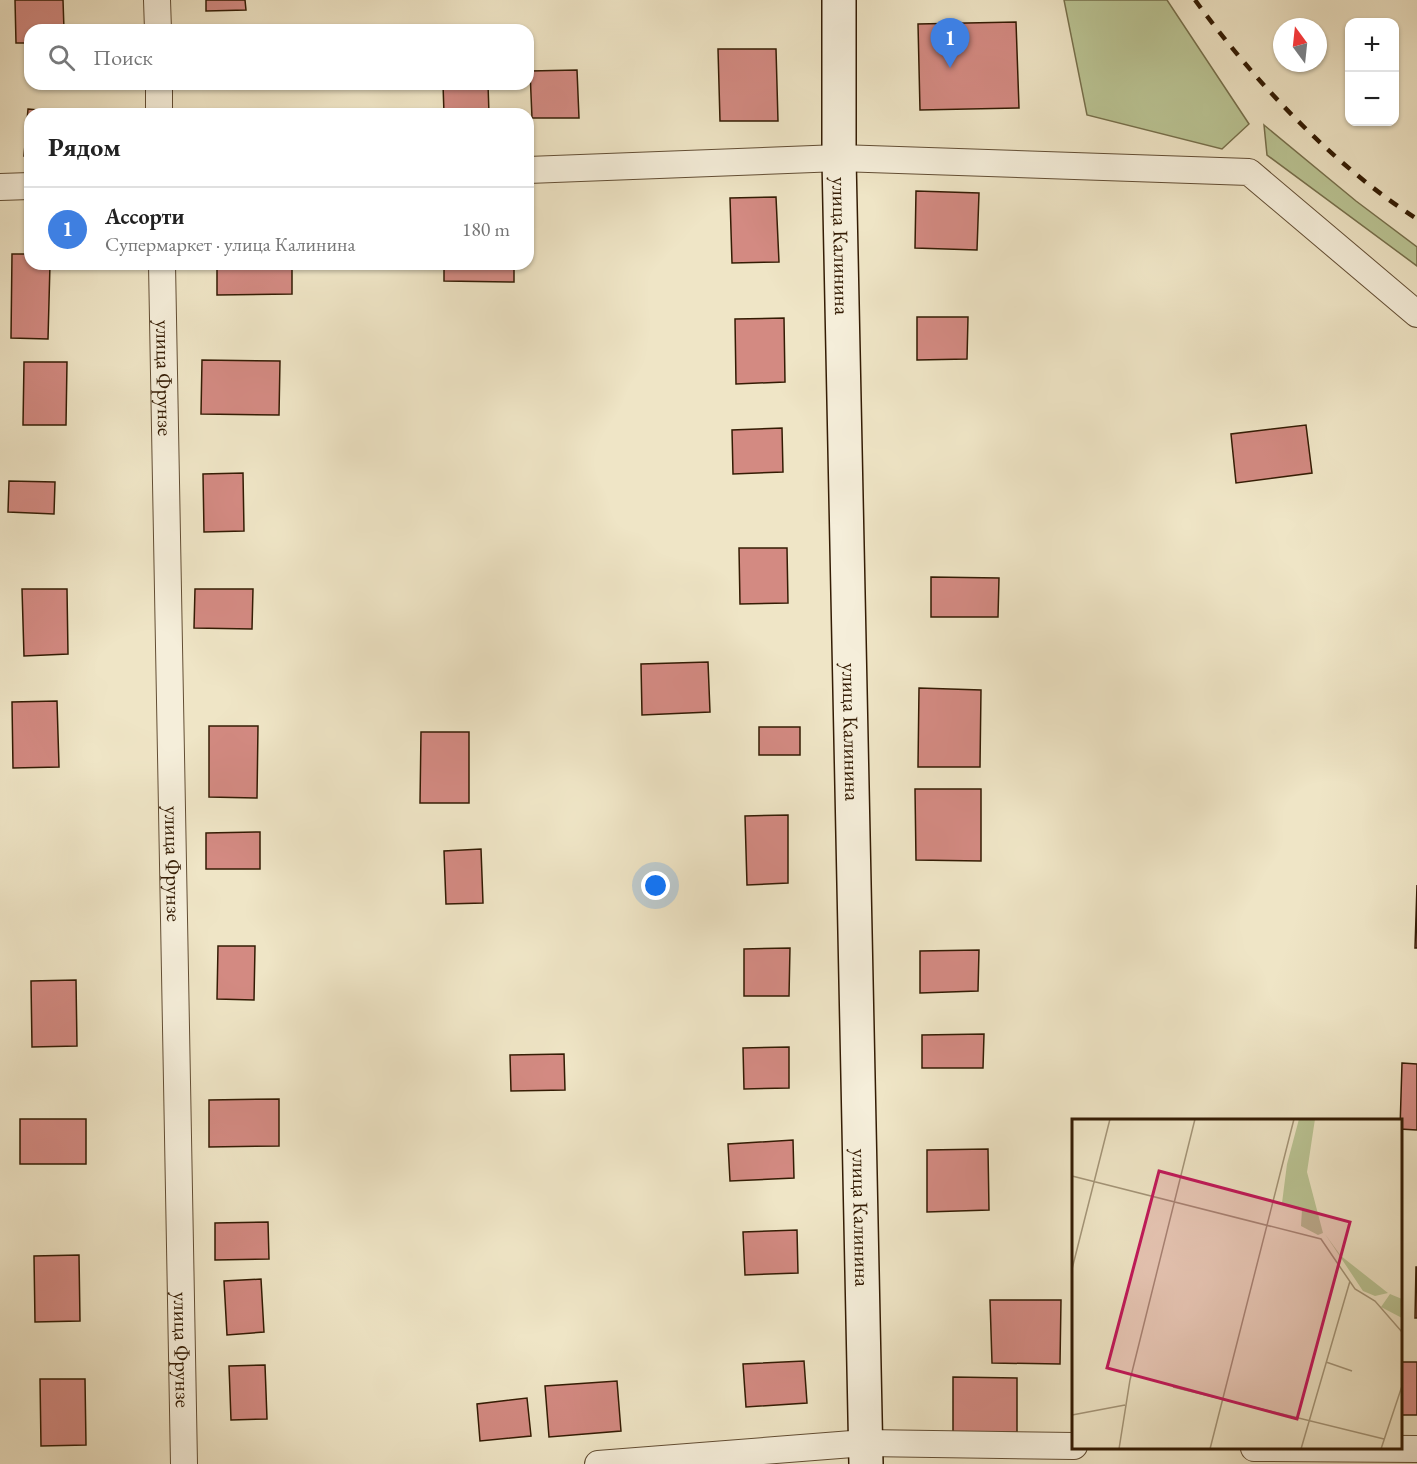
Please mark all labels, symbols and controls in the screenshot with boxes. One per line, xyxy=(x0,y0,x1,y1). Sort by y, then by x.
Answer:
north arrow xyxy=(1273,18,1327,72)
map controls xyxy=(1345,18,1399,126)
button: + xyxy=(1345,18,1399,72)
pin: 1 xyxy=(930,19,970,68)
search box xyxy=(24,24,534,90)
icon: search xyxy=(45,41,78,74)
text: Поиск xyxy=(93,43,153,72)
button: − xyxy=(1345,72,1399,126)
text: Рядом xyxy=(48,130,121,164)
street label: улица Калинина xyxy=(826,177,856,316)
text: Ассорти xyxy=(105,202,184,231)
text: 1 xyxy=(62,216,73,242)
text: 180 m xyxy=(462,216,510,242)
text: Супермаркет · улица Калинина xyxy=(105,231,355,257)
street label: улица Фрунзе xyxy=(150,320,179,436)
street label: улица Калинина xyxy=(836,663,866,802)
street label: улица Фрунзе xyxy=(159,806,188,922)
your location xyxy=(641,871,670,900)
inset map xyxy=(1072,1119,1402,1449)
street label: улица Калинина xyxy=(846,1148,876,1288)
street label: улица Фрунзе xyxy=(168,1292,197,1408)

